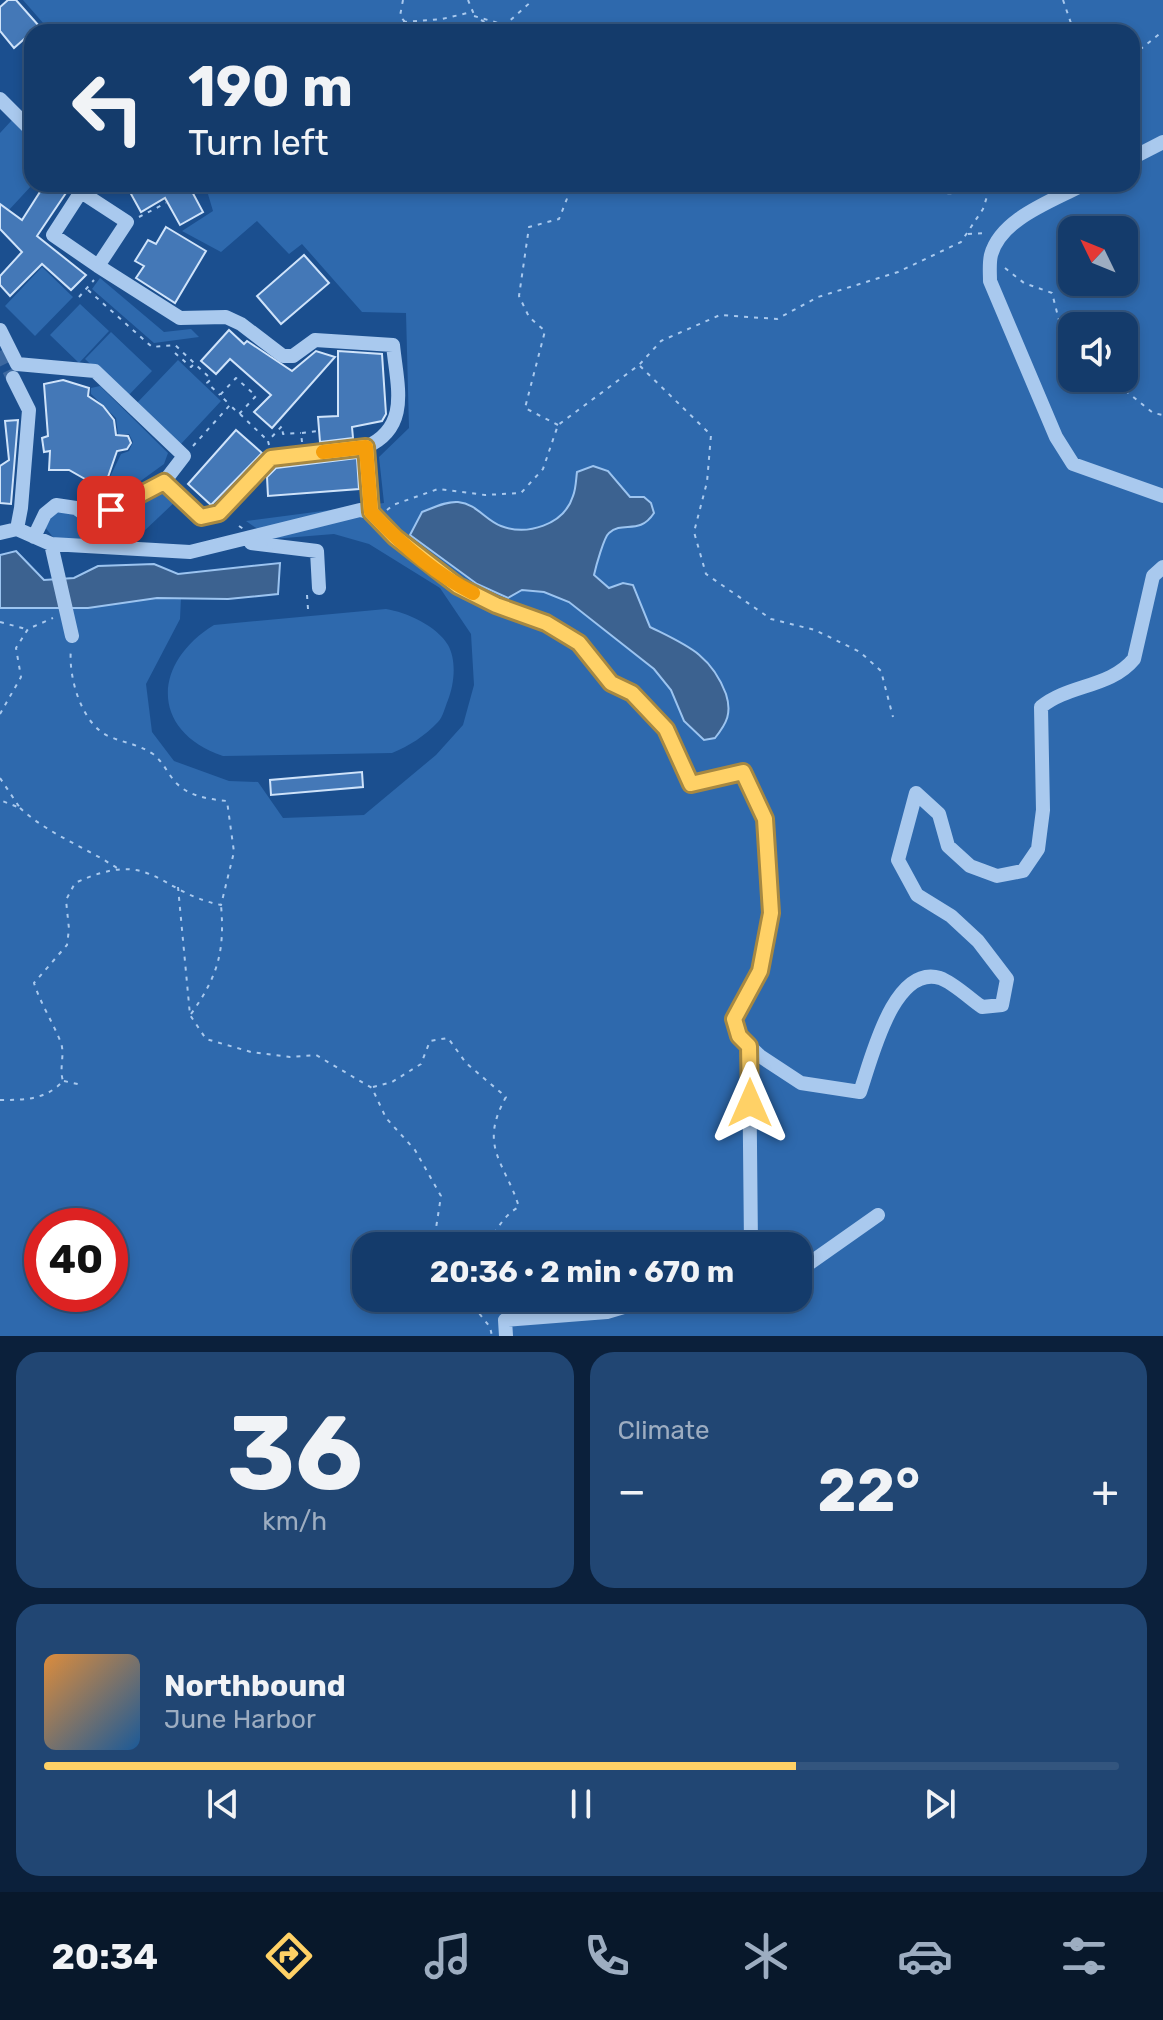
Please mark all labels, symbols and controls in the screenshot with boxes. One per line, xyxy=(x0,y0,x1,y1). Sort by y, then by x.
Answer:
text: 190 m xyxy=(188,54,353,120)
icon: left xyxy=(56,56,160,160)
text: Turn left xyxy=(188,121,329,164)
north arrow xyxy=(1058,216,1138,296)
map controls xyxy=(1058,216,1138,392)
button: sound xyxy=(1058,312,1138,392)
pin xyxy=(77,476,145,544)
icon: arrive xyxy=(89,488,133,532)
position arrow xyxy=(708,1061,792,1145)
speed limit sign: 40 xyxy=(24,1208,128,1312)
text: 20:36 · 2 min · 670 m xyxy=(430,1254,734,1290)
text: 36 xyxy=(227,1392,363,1515)
text: Climate xyxy=(618,1415,710,1446)
text: 22° xyxy=(818,1455,920,1526)
text: − xyxy=(618,1465,646,1517)
text: + xyxy=(1092,1465,1119,1517)
text: km/h xyxy=(262,1506,327,1537)
text: Northbound xyxy=(164,1668,346,1704)
text: June Harbor xyxy=(164,1704,316,1735)
icon: previous xyxy=(201,1782,245,1826)
icon: pause xyxy=(559,1782,603,1826)
icon: next xyxy=(918,1782,962,1826)
icon: directions xyxy=(261,1928,317,1984)
icon: music xyxy=(420,1928,476,1984)
icon: phone xyxy=(579,1928,635,1984)
icon: climate xyxy=(738,1928,794,1984)
icon: car xyxy=(897,1928,953,1984)
icon: filters xyxy=(1056,1928,1112,1984)
text: 20:34 xyxy=(51,1935,158,1978)

